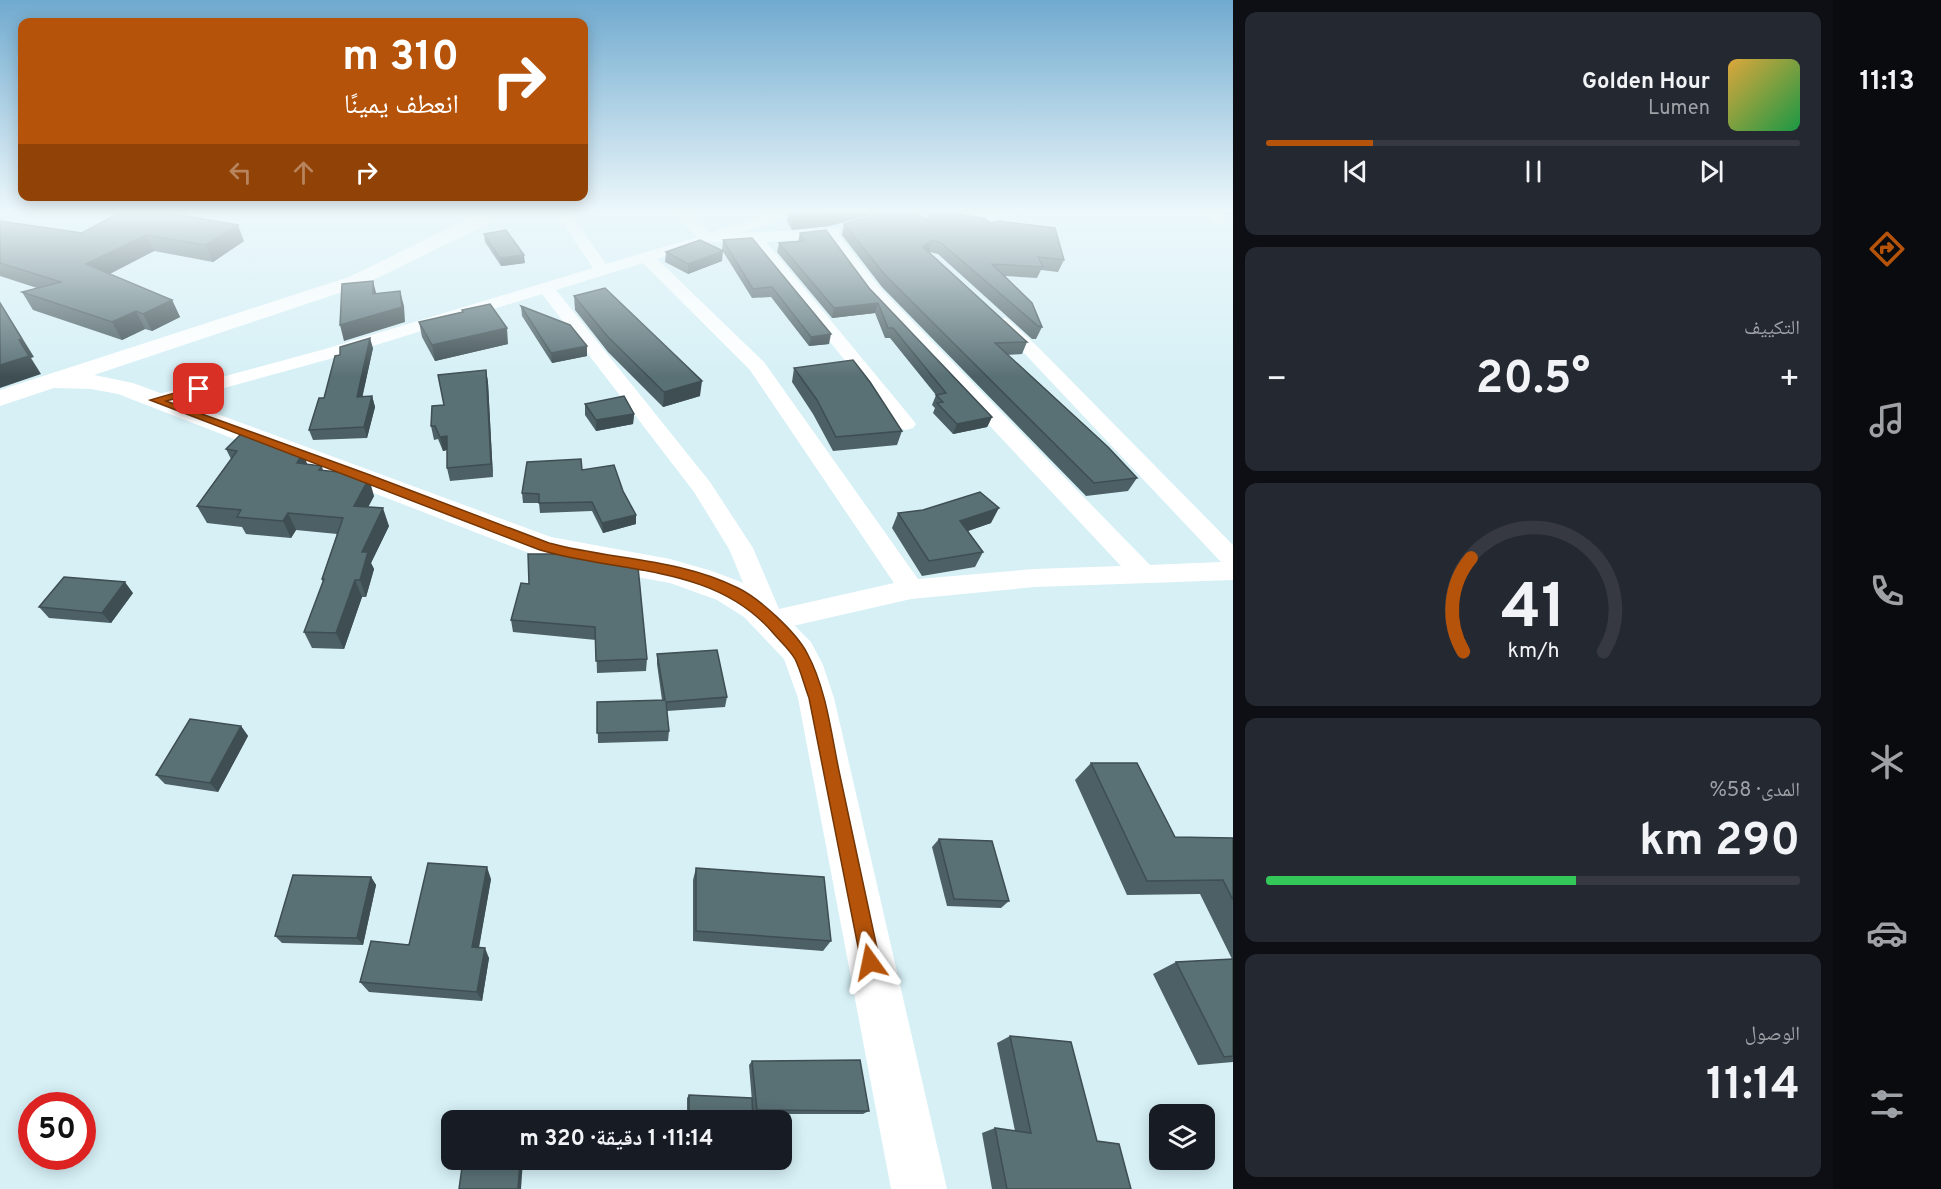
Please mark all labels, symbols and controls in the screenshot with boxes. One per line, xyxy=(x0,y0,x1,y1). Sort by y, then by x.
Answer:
text: 310 m xyxy=(342,32,459,85)
icon: right xyxy=(480,42,558,120)
text: 11:13 xyxy=(1859,65,1915,99)
text: Golden Hour xyxy=(1582,69,1710,96)
text: انعطف يمينًا xyxy=(344,89,459,123)
text: Lumen xyxy=(1648,96,1710,122)
icon: previous xyxy=(1339,155,1372,188)
icon: pause xyxy=(1517,155,1550,188)
icon: next xyxy=(1695,155,1728,188)
icon: left xyxy=(224,156,257,189)
icon: ahead xyxy=(287,156,320,189)
icon: right xyxy=(350,156,383,189)
icon: directions xyxy=(1866,228,1908,270)
text: التكييف xyxy=(1744,316,1800,342)
text: 20.5° xyxy=(1476,352,1590,409)
text: − xyxy=(1266,360,1287,402)
text: + xyxy=(1779,360,1800,402)
pin xyxy=(173,363,224,414)
icon: arrive xyxy=(182,372,215,405)
icon: music xyxy=(1866,399,1908,441)
icon: phone xyxy=(1866,570,1908,612)
text: 41 xyxy=(1500,571,1566,650)
text: km/h xyxy=(1507,638,1559,665)
icon: climate xyxy=(1866,741,1908,783)
text: المدى · 58% xyxy=(1709,778,1800,804)
text: 290 km xyxy=(1639,814,1800,871)
icon: car xyxy=(1866,912,1908,954)
position arrow xyxy=(838,930,902,994)
text: الوصول xyxy=(1745,1022,1800,1048)
text: 11:14 xyxy=(1706,1058,1800,1115)
icon: filters xyxy=(1866,1083,1908,1125)
speed limit sign: 50 xyxy=(18,1092,96,1170)
map controls xyxy=(1149,1104,1215,1170)
button: layers xyxy=(1149,1104,1215,1170)
text: 11:14 · 1 دقيقة · 320 m xyxy=(520,1126,713,1153)

